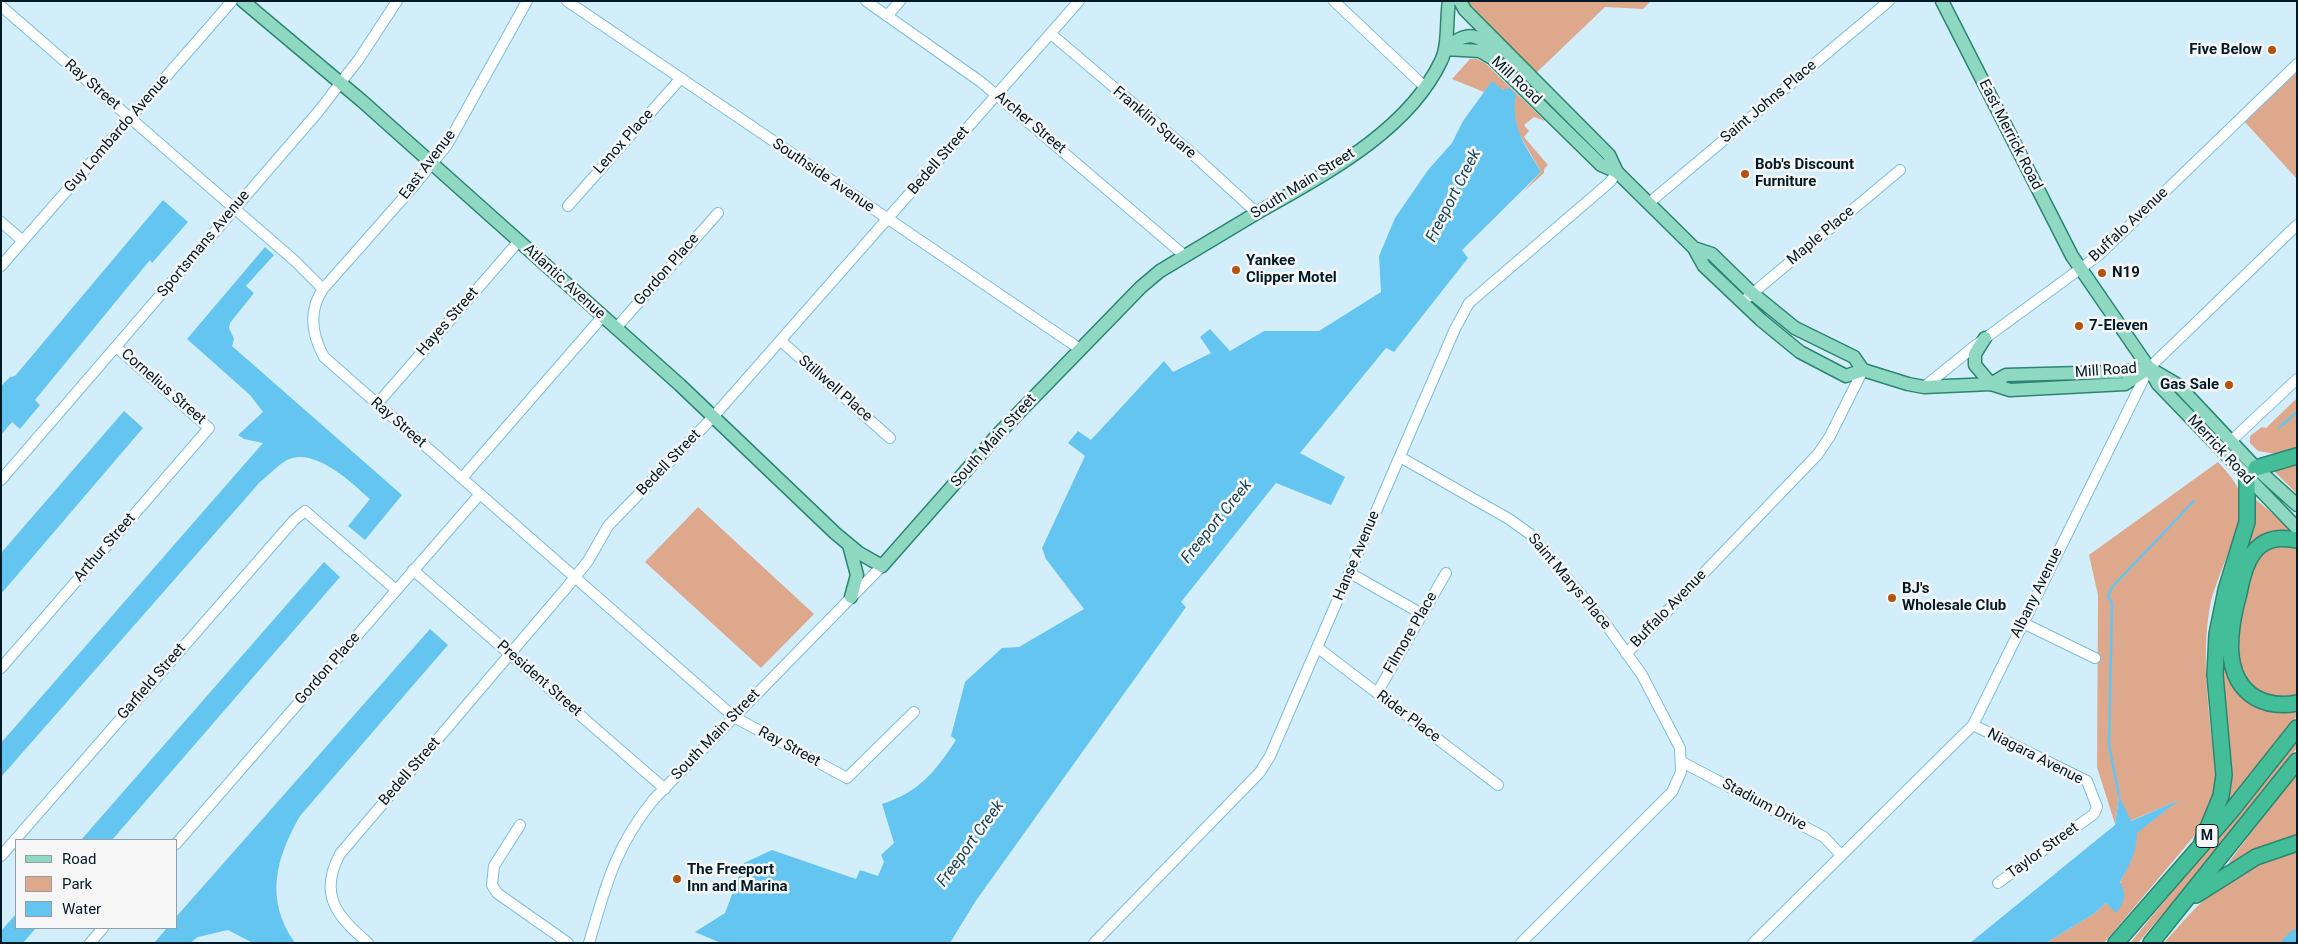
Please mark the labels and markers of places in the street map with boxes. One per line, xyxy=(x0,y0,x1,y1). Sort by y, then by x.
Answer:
place label: Five Below xyxy=(2189,41,2262,59)
marker: Five Below xyxy=(2266,44,2278,56)
place label: Bob's Discount Furniture xyxy=(1755,156,1854,191)
marker: Bob's Discount Furniture xyxy=(1739,168,1751,180)
place label: Yankee Clipper Motel xyxy=(1246,252,1337,287)
marker: Yankee Clipper Motel xyxy=(1230,264,1242,276)
place label: N19 xyxy=(2112,264,2140,282)
marker: N19 xyxy=(2096,267,2108,279)
place label: 7-Eleven xyxy=(2089,317,2148,335)
marker: 7-Eleven xyxy=(2073,320,2085,332)
place label: Gas Sale xyxy=(2160,376,2219,394)
marker: Gas Sale xyxy=(2223,379,2235,391)
place label: BJ's Wholesale Club xyxy=(1902,580,2006,615)
marker: BJ's Wholesale Club xyxy=(1886,592,1898,604)
place label: The Freeport Inn and Marina xyxy=(687,861,788,896)
marker: The Freeport Inn and Marina xyxy=(671,873,683,885)

